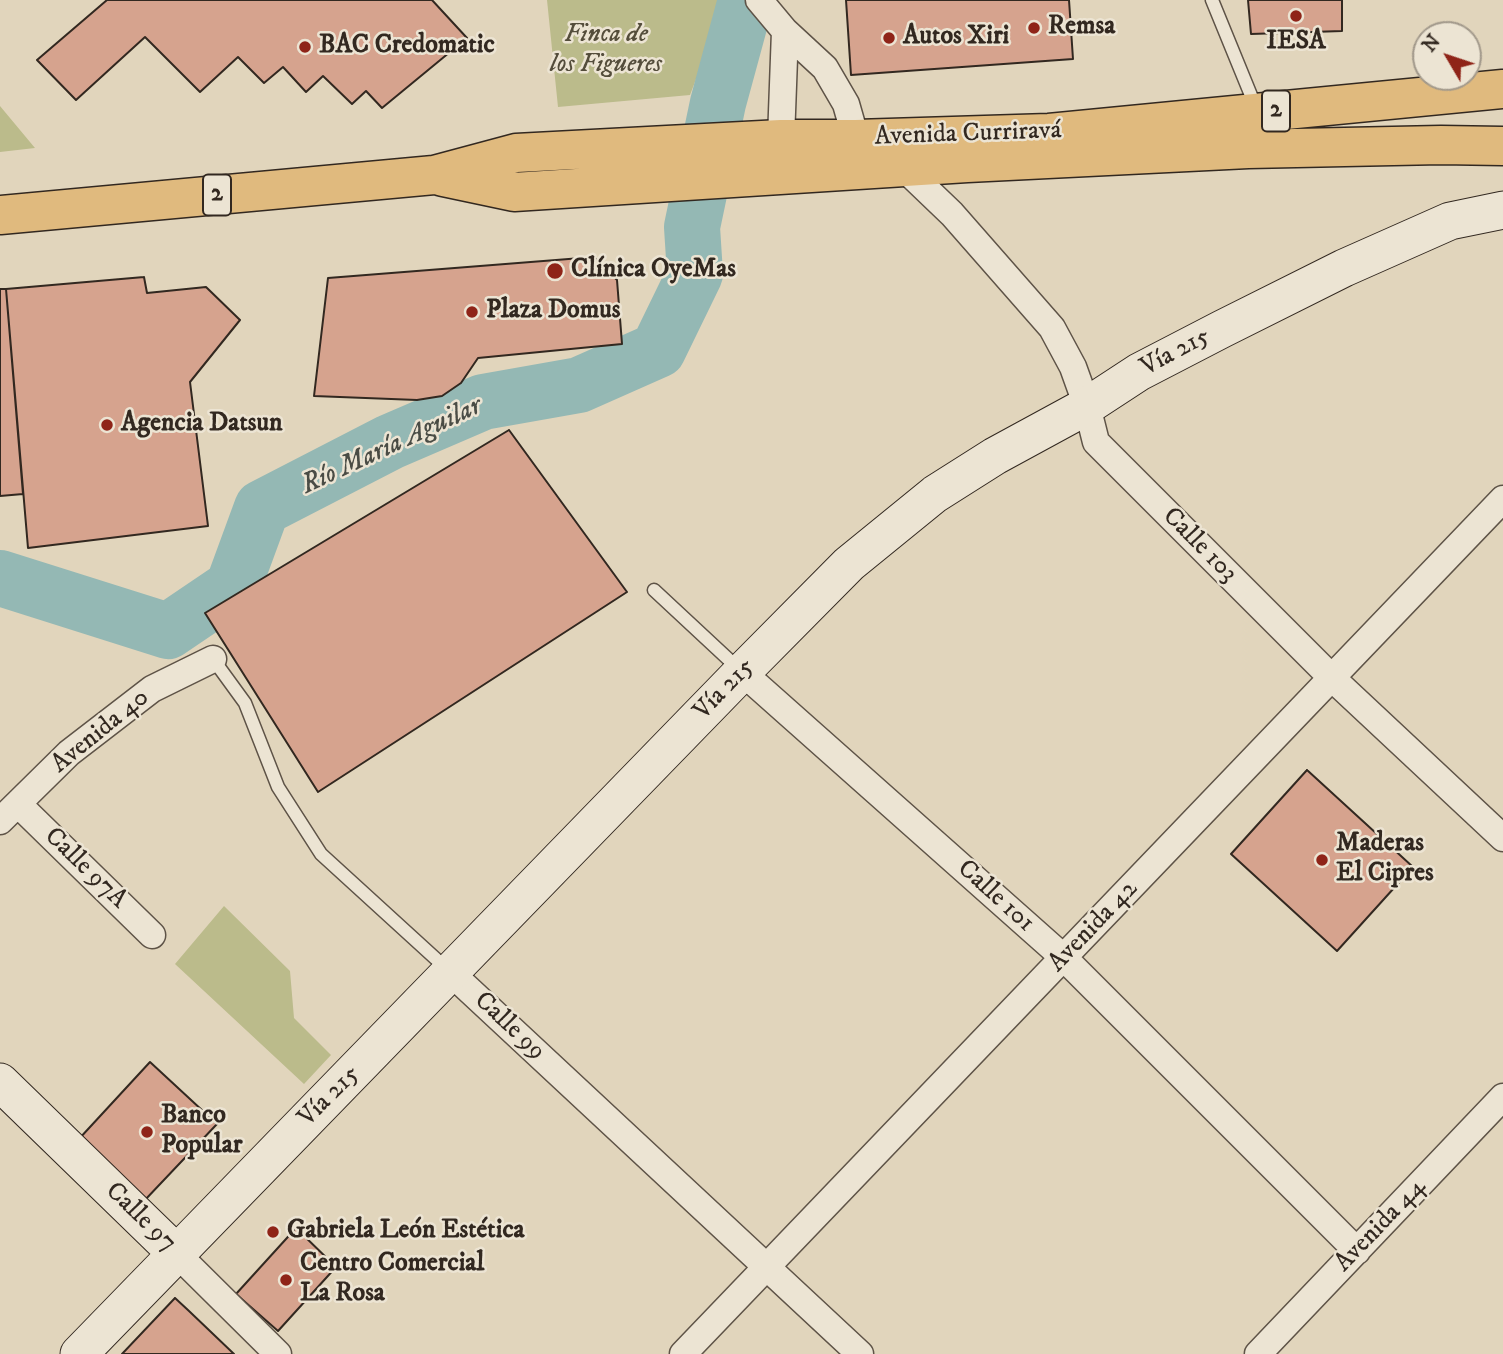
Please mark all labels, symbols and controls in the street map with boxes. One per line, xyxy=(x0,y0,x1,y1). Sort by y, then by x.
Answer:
marker: IESA xyxy=(1288,8,1304,24)
place label: Remsa xyxy=(1048,12,1115,44)
park label: Finca de los Figueres xyxy=(550,20,662,82)
marker: Remsa xyxy=(1026,20,1042,36)
north arrow xyxy=(1412,21,1482,91)
place label: Autos Xiri xyxy=(903,22,1009,54)
place label: IESA xyxy=(1266,27,1326,59)
marker: Autos Xiri xyxy=(881,30,897,46)
text: N xyxy=(1418,30,1446,57)
place label: BAC Credomatic xyxy=(319,31,495,63)
marker: BAC Credomatic xyxy=(297,39,313,55)
road number: 2 xyxy=(1262,90,1290,132)
street label: Avenida Curriravá xyxy=(874,116,1062,154)
road number: 2 xyxy=(203,174,231,216)
place label: Clínica OyeMas xyxy=(571,255,736,287)
marker: Clínica OyeMas xyxy=(545,261,565,281)
place label: Plaza Domus xyxy=(486,296,620,328)
marker: Plaza Domus xyxy=(464,304,480,320)
street label: Vía 215 xyxy=(1136,322,1216,384)
water label: Río María Aguilar xyxy=(296,391,488,503)
place label: Agencia Datsun xyxy=(121,409,283,441)
marker: Agencia Datsun xyxy=(99,417,115,433)
street label: Calle 103 xyxy=(1155,502,1243,590)
street label: Vía 215 xyxy=(688,653,762,727)
street label: Avenida 40 xyxy=(46,683,156,781)
street label: Calle 97A xyxy=(37,822,133,916)
place label: Maderas El Cipres xyxy=(1336,829,1434,890)
marker: Maderas El Cipres xyxy=(1314,852,1330,868)
street label: Calle 101 xyxy=(950,854,1040,940)
street label: Avenida 42 xyxy=(1043,875,1145,979)
street label: Calle 99 xyxy=(467,986,551,1068)
street label: Vía 215 xyxy=(293,1060,367,1134)
place label: Banco Popular xyxy=(161,1101,242,1162)
marker: Banco Popular xyxy=(139,1124,155,1140)
street label: Avenida 44 xyxy=(1329,1173,1433,1279)
street label: Calle 97 xyxy=(98,1177,182,1259)
place label: Gabriela León Estética xyxy=(287,1216,525,1248)
marker: Gabriela León Estética xyxy=(265,1224,281,1240)
place label: Centro Comercial La Rosa xyxy=(300,1249,484,1310)
marker: Centro Comercial La Rosa xyxy=(278,1272,294,1288)

